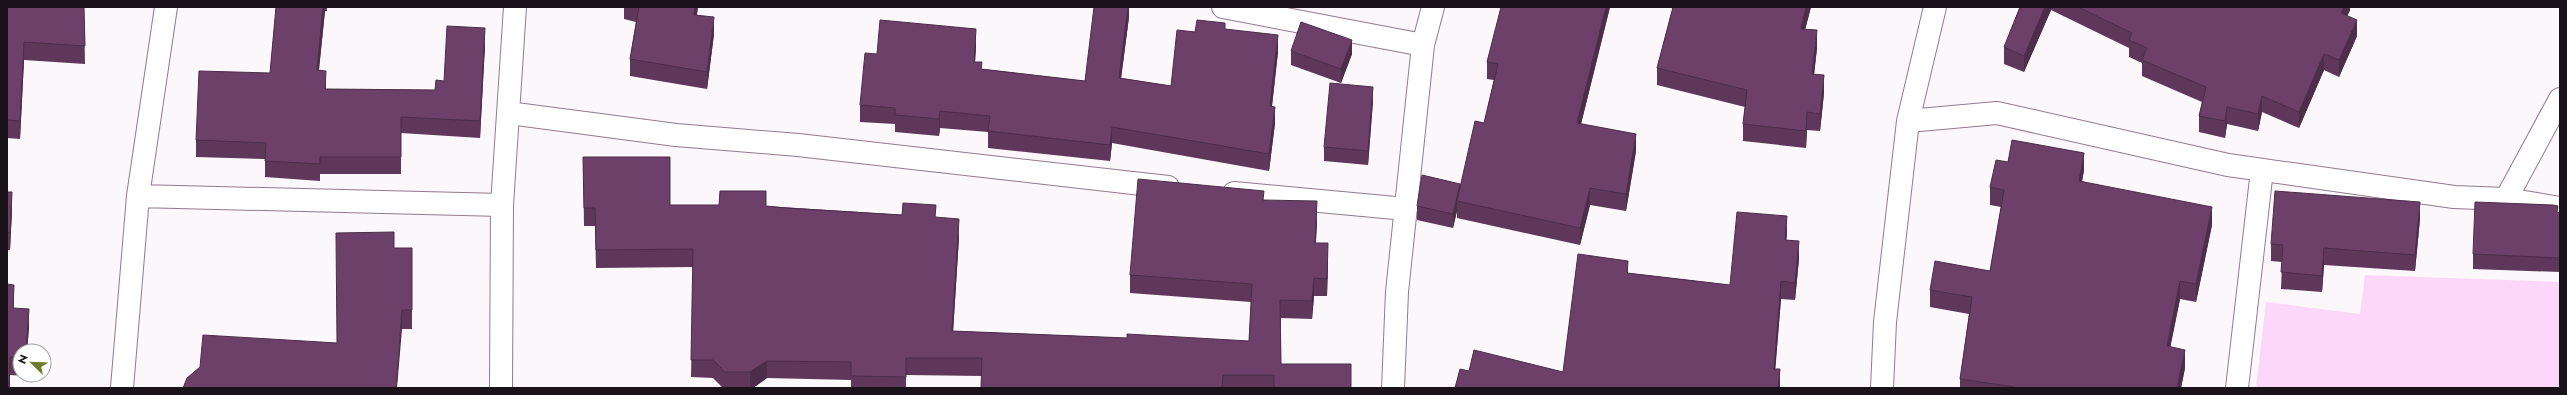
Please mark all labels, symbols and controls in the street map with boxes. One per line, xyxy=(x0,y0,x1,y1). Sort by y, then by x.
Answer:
north arrow xyxy=(12,343,52,383)
text: N xyxy=(14,352,32,366)

